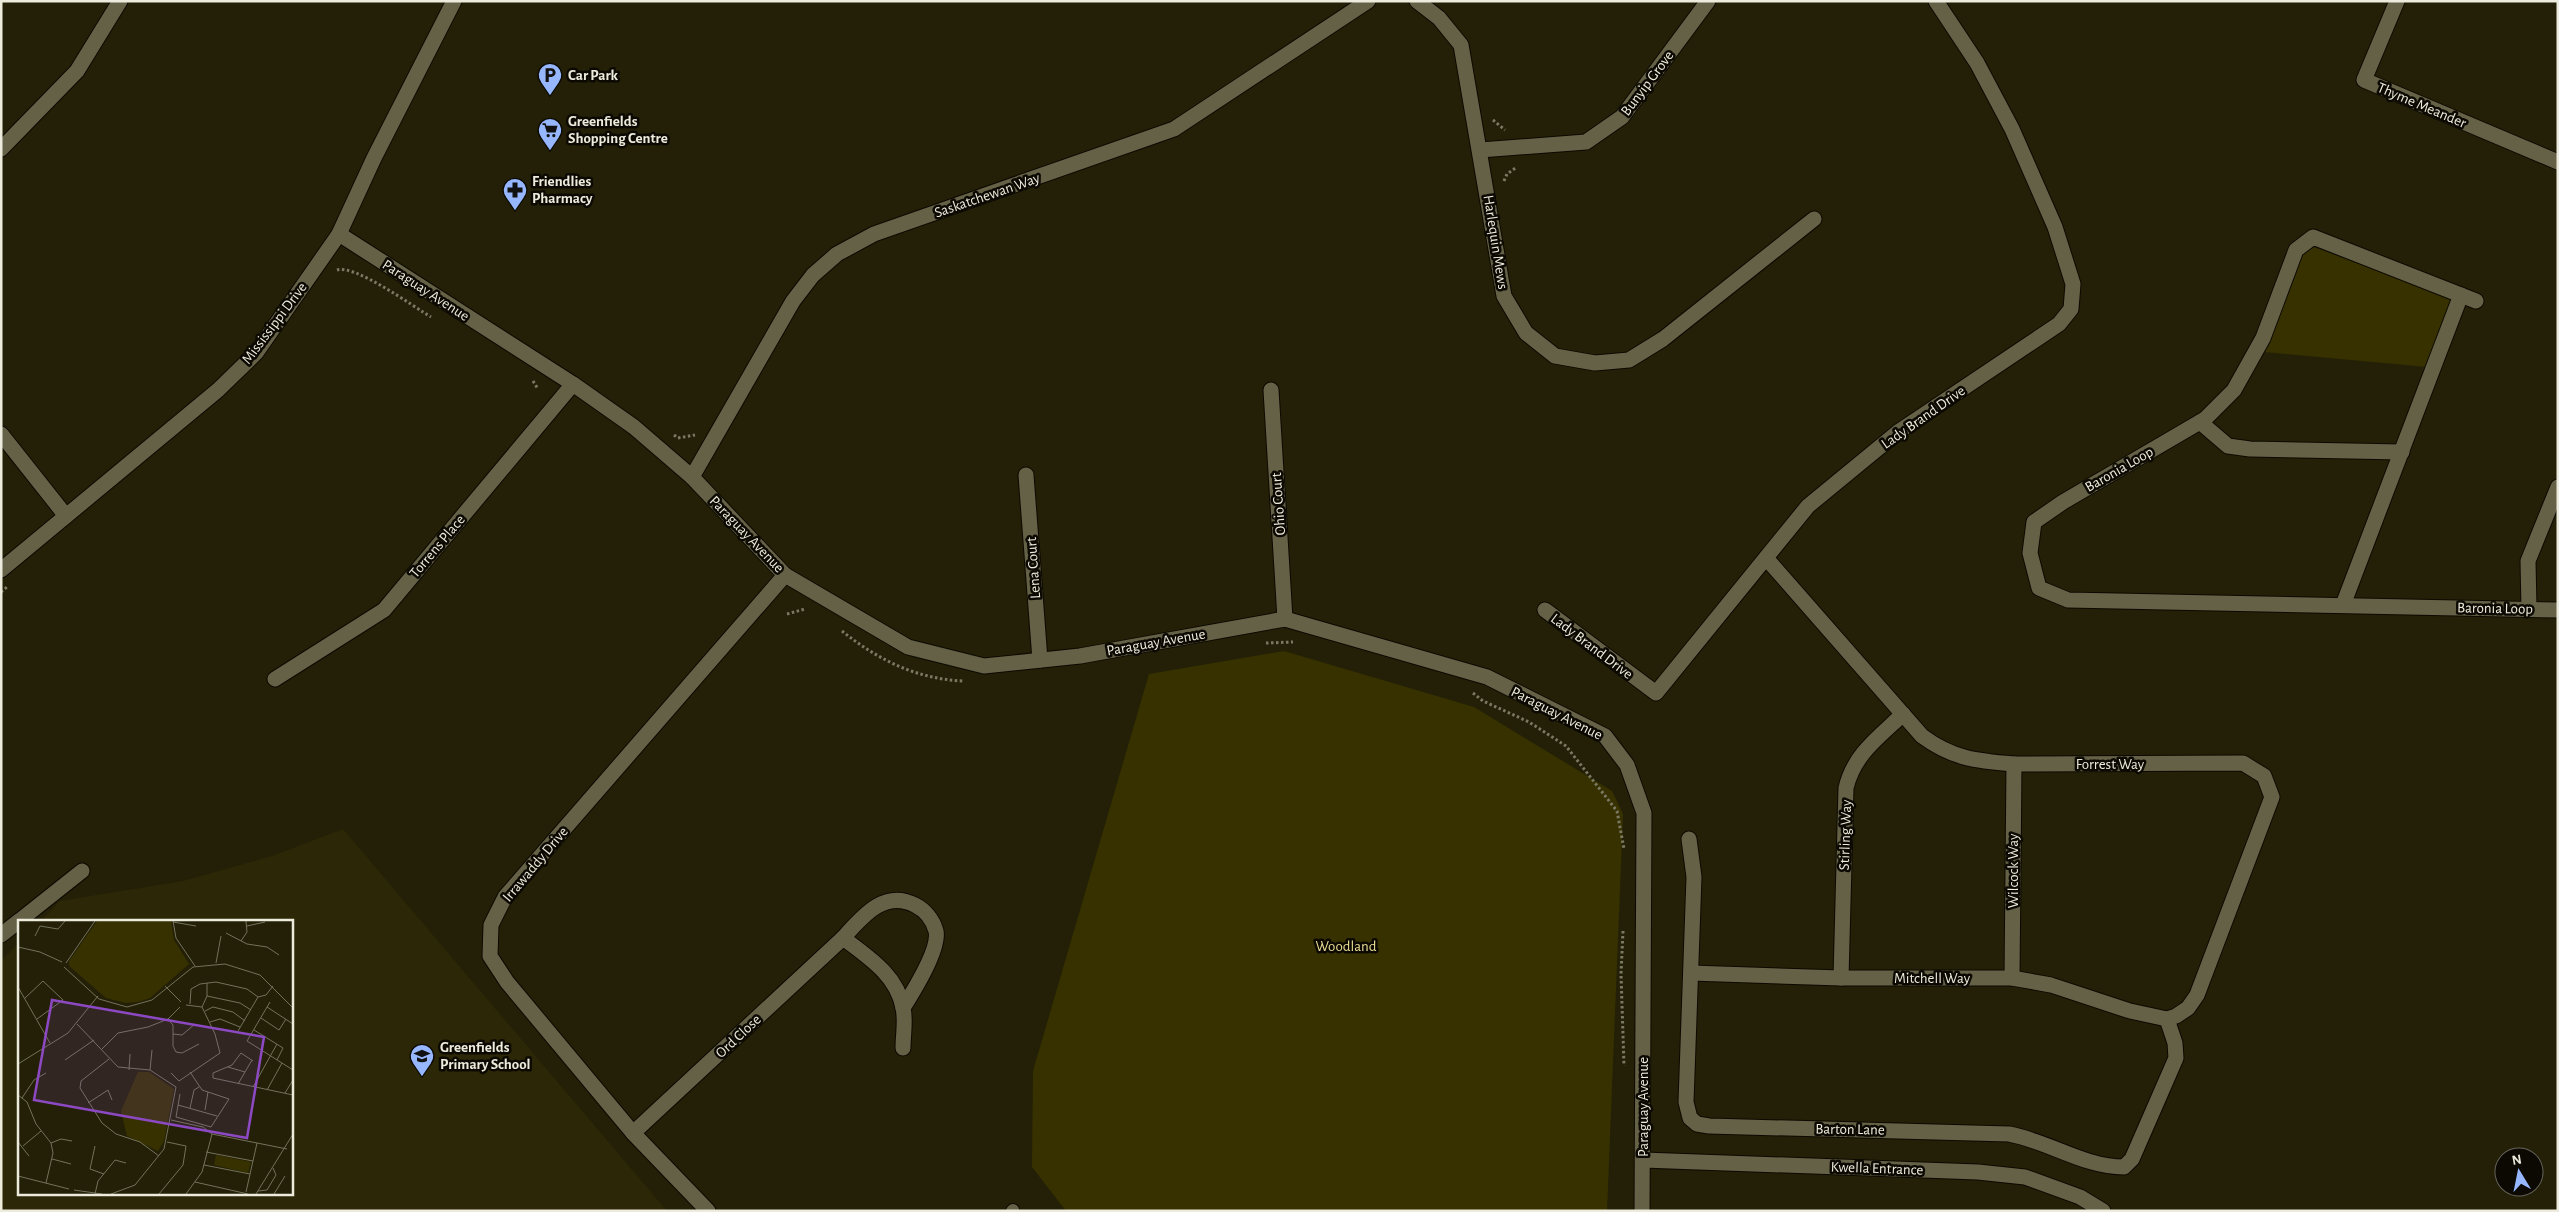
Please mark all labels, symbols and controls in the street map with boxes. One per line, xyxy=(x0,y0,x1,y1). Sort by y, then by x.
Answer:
street label: Bunyip Grove xyxy=(1618,48,1677,119)
parking icon: Car Park xyxy=(537,62,563,96)
place label: Car Park xyxy=(568,68,619,83)
street label: Thyme Meander xyxy=(2375,80,2469,131)
place label: Greenfields Shopping Centre xyxy=(568,114,668,146)
supermarket icon: Greenfields Shopping Centre xyxy=(537,117,563,151)
street label: Saskatchewan Way xyxy=(933,170,1042,221)
place label: Friendlies Pharmacy xyxy=(532,174,593,206)
pharmacy icon: Friendlies Pharmacy xyxy=(502,177,528,211)
street label: Harlequin Mews xyxy=(1481,194,1510,290)
street label: Paraguay Avenue xyxy=(380,257,472,324)
street label: Mississippi Drive xyxy=(239,280,310,367)
street label: Lady Brand Drive xyxy=(1879,383,1968,452)
street label: Baronia Loop xyxy=(2083,444,2156,495)
street label: Ohio Court xyxy=(1269,472,1288,536)
street label: Paraguay Avenue xyxy=(706,493,787,576)
street label: Torrens Place xyxy=(407,512,468,581)
street label: Lena Court xyxy=(1024,536,1043,599)
street label: Baronia Loop xyxy=(2457,600,2533,617)
street label: Lady Brand Drive xyxy=(1548,611,1636,682)
street label: Paraguay Avenue xyxy=(1105,626,1207,659)
street label: Paraguay Avenue xyxy=(1509,684,1605,743)
street label: Forrest Way xyxy=(2076,757,2145,772)
street label: Stirling Way xyxy=(1837,799,1854,871)
street label: Irrawaddy Drive xyxy=(500,824,571,905)
street label: Wilcock Way xyxy=(2006,833,2021,908)
inset map xyxy=(18,920,292,1194)
park label: Woodland xyxy=(1315,939,1377,954)
street label: Mitchell Way xyxy=(1894,971,1971,986)
street label: Ord Close xyxy=(713,1012,764,1061)
place label: Greenfields Primary School xyxy=(440,1040,531,1072)
school or university icon: Greenfields Primary School xyxy=(409,1043,435,1077)
street label: Paraguay Avenue xyxy=(1636,1057,1651,1157)
street label: Barton Lane xyxy=(1815,1121,1885,1138)
north arrow xyxy=(2494,1147,2544,1197)
text: N xyxy=(2511,1152,2523,1168)
street label: Kwella Entrance xyxy=(1830,1159,1924,1178)

